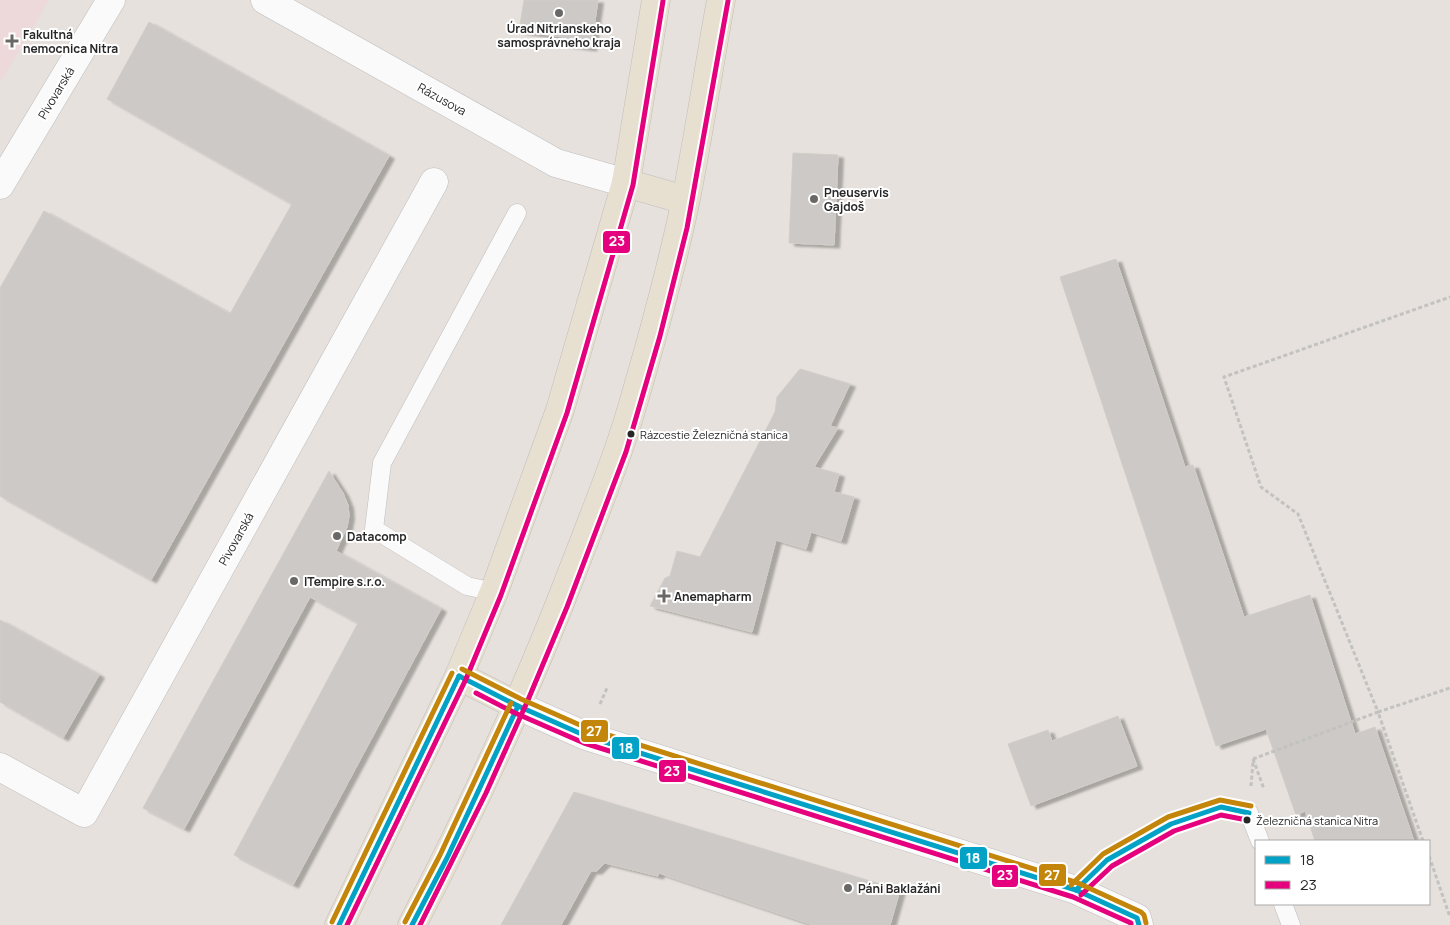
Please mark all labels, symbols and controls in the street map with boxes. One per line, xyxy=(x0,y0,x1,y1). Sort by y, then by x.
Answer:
marker: Úrad Nitrianskeho samosprávneho kraja xyxy=(553,7,565,19)
place label: Úrad Nitrianskeho samosprávneho kraja xyxy=(497,20,621,51)
place label: Fakultná nemocnica Nitra xyxy=(23,26,118,57)
marker: Fakultná nemocnica Nitra xyxy=(5,34,19,48)
street label: Pivovarská xyxy=(34,64,78,122)
street label: Rázusova xyxy=(415,79,469,119)
place label: Pneuservis Gajdoš xyxy=(824,184,889,215)
marker: Pneuservis Gajdoš xyxy=(808,193,820,205)
line badge: 23 xyxy=(602,230,631,254)
text: 23 xyxy=(609,231,625,250)
place label: Rázcestie Železničná stanica xyxy=(640,427,788,442)
marker: Rázcestie Železničná stanica xyxy=(626,429,636,439)
street label: Pivovarská xyxy=(214,509,258,569)
place label: Datacomp xyxy=(347,528,407,545)
marker: Datacomp xyxy=(331,530,343,542)
place label: ITempire s.r.o. xyxy=(304,573,385,590)
marker: ITempire s.r.o. xyxy=(288,575,300,587)
place label: Anemapharm xyxy=(674,588,752,605)
marker: Anemapharm xyxy=(658,590,670,602)
line badge: 27 xyxy=(580,719,609,743)
text: 27 xyxy=(586,721,602,740)
line badge: 18 xyxy=(611,736,640,760)
text: 18 xyxy=(619,738,633,757)
line badge: 23 xyxy=(658,759,687,783)
text: 23 xyxy=(664,761,680,780)
place label: Železničná stanica Nitra xyxy=(1256,813,1378,828)
marker: Železničná stanica Nitra xyxy=(1242,815,1252,825)
legend xyxy=(1255,840,1430,905)
line badge: 18 xyxy=(959,846,988,870)
text: 18 xyxy=(966,848,980,867)
text: 18 xyxy=(1300,849,1315,870)
line badge: 27 xyxy=(1038,863,1067,887)
line badge: 23 xyxy=(991,864,1019,888)
text: 23 xyxy=(997,865,1013,884)
text: 27 xyxy=(1044,865,1060,884)
text: 23 xyxy=(1300,874,1317,895)
place label: Páni Baklažáni xyxy=(858,880,941,897)
marker: Páni Baklažáni xyxy=(842,882,854,894)

